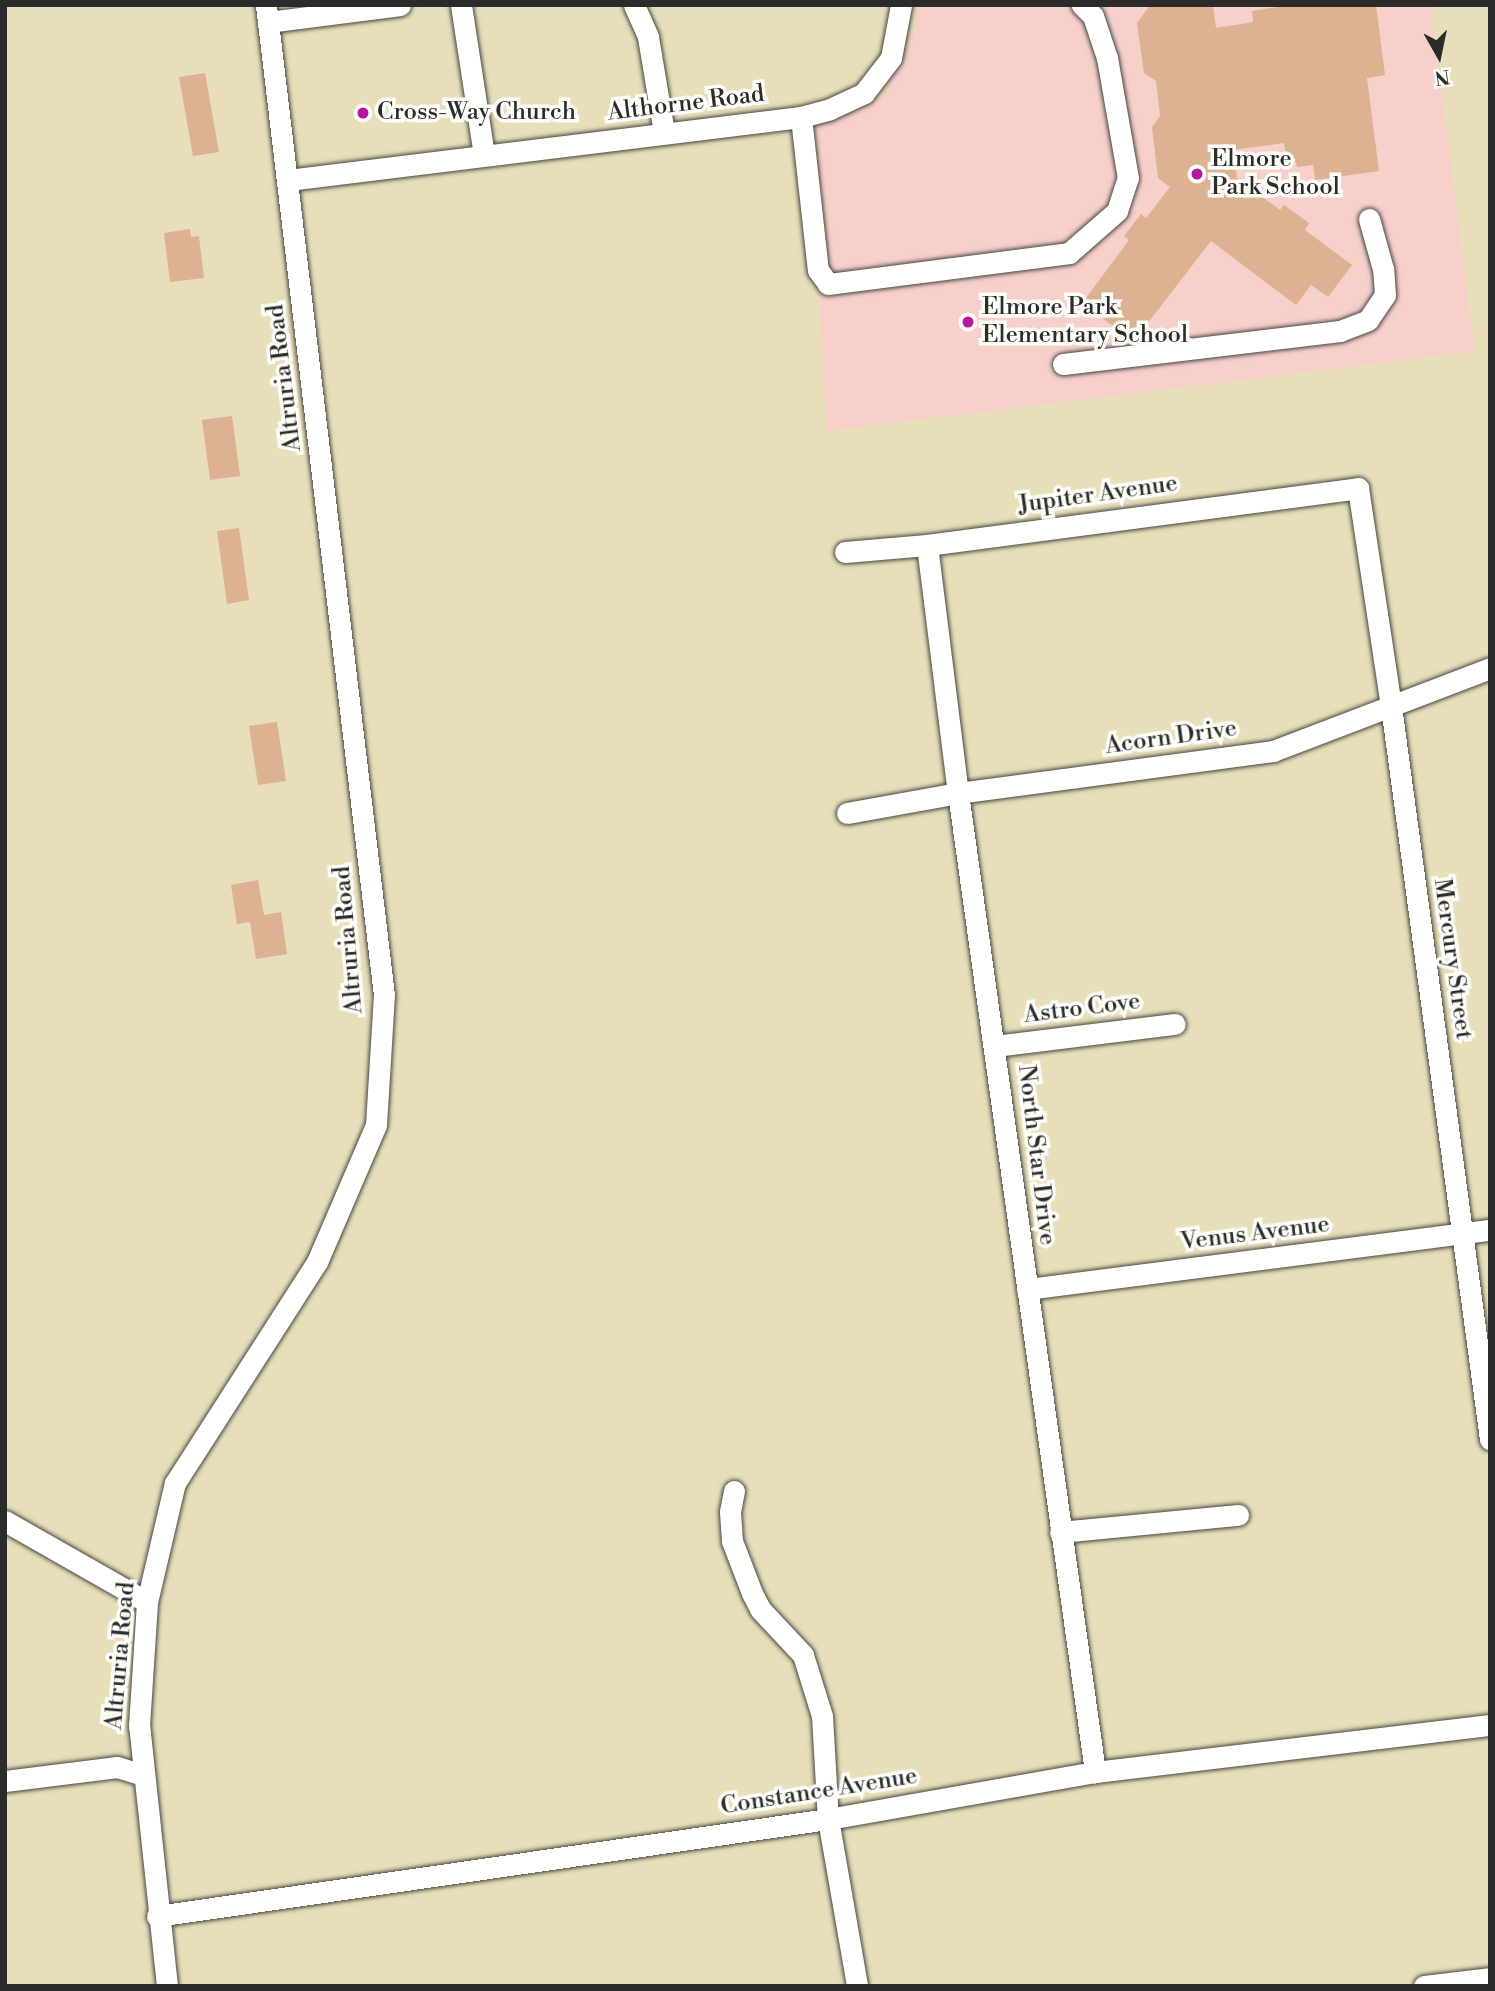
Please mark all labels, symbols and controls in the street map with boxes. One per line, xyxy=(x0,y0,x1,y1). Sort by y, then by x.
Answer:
north arrow xyxy=(1404,21,1474,91)
text: N xyxy=(1433,64,1452,90)
street label: Althorne Road xyxy=(606,80,766,128)
place label: Cross-Way Church xyxy=(377,99,576,127)
marker: Cross-Way Church xyxy=(355,105,371,121)
place label: Elmore Park School xyxy=(1211,146,1340,202)
marker: Elmore Park School xyxy=(1189,166,1205,182)
place label: Elmore Park Elementary School xyxy=(982,294,1188,350)
street label: Altruria Road xyxy=(262,303,308,453)
marker: Elmore Park Elementary School xyxy=(960,314,976,330)
street label: Jupiter Avenue xyxy=(1017,470,1179,520)
street label: Acorn Drive xyxy=(1103,715,1239,761)
street label: Altruria Road xyxy=(328,865,370,1015)
street label: Mercury Street xyxy=(1426,877,1478,1041)
street label: Astro Cove xyxy=(1022,988,1142,1030)
street label: North Star Drive xyxy=(1011,1063,1061,1247)
street label: Venus Avenue xyxy=(1179,1211,1331,1257)
street label: Altruria Road xyxy=(100,1581,142,1731)
street label: Constance Avenue xyxy=(719,1762,919,1822)

